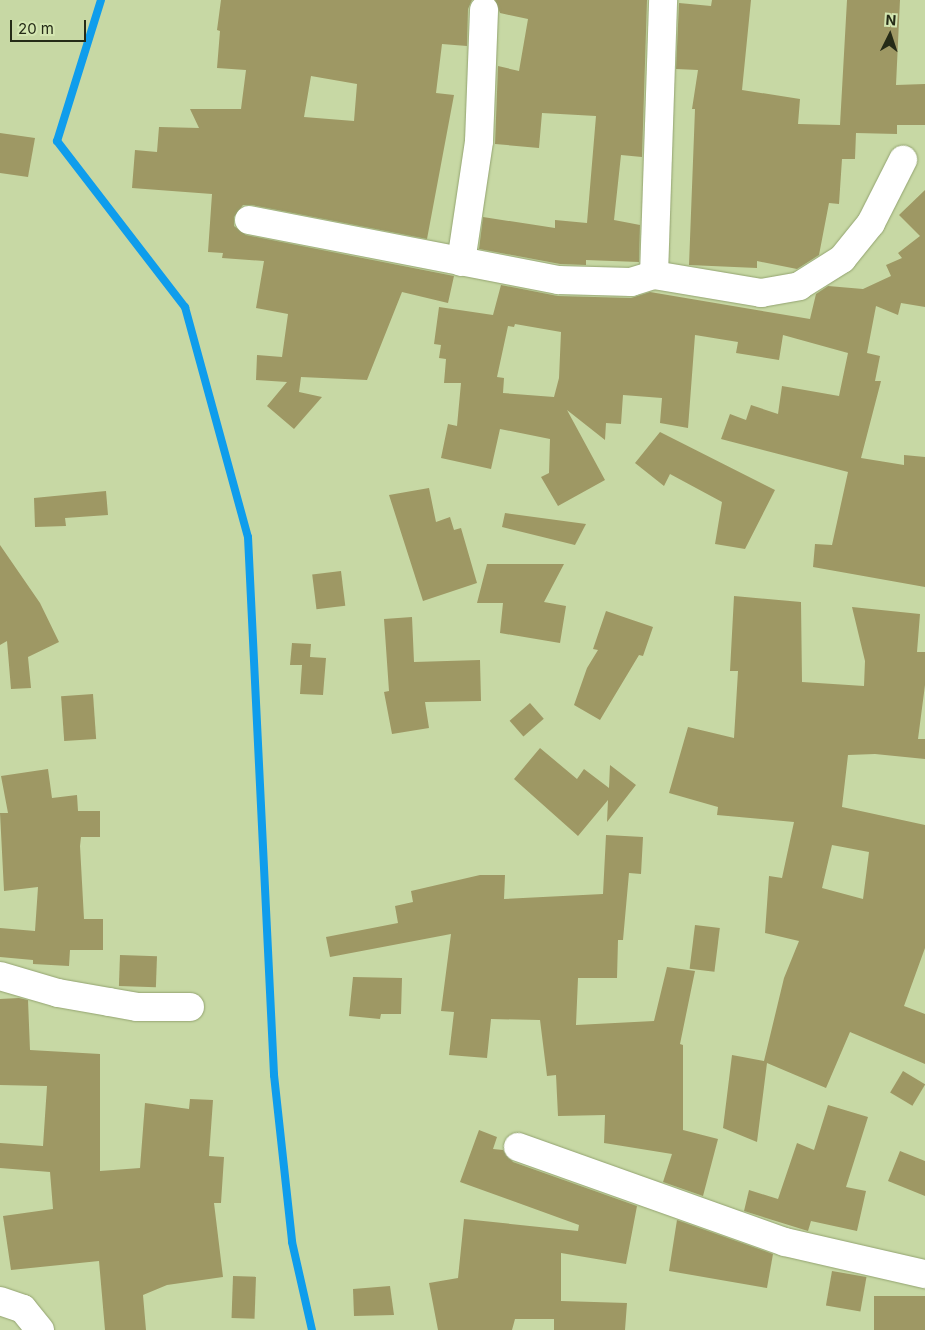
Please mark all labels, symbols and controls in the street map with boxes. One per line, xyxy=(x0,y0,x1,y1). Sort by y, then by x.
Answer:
scale bar xyxy=(12,10,89,42)
north arrow xyxy=(865,10,915,60)
text: N xyxy=(885,11,897,28)
text: 20 m xyxy=(18,19,54,38)

